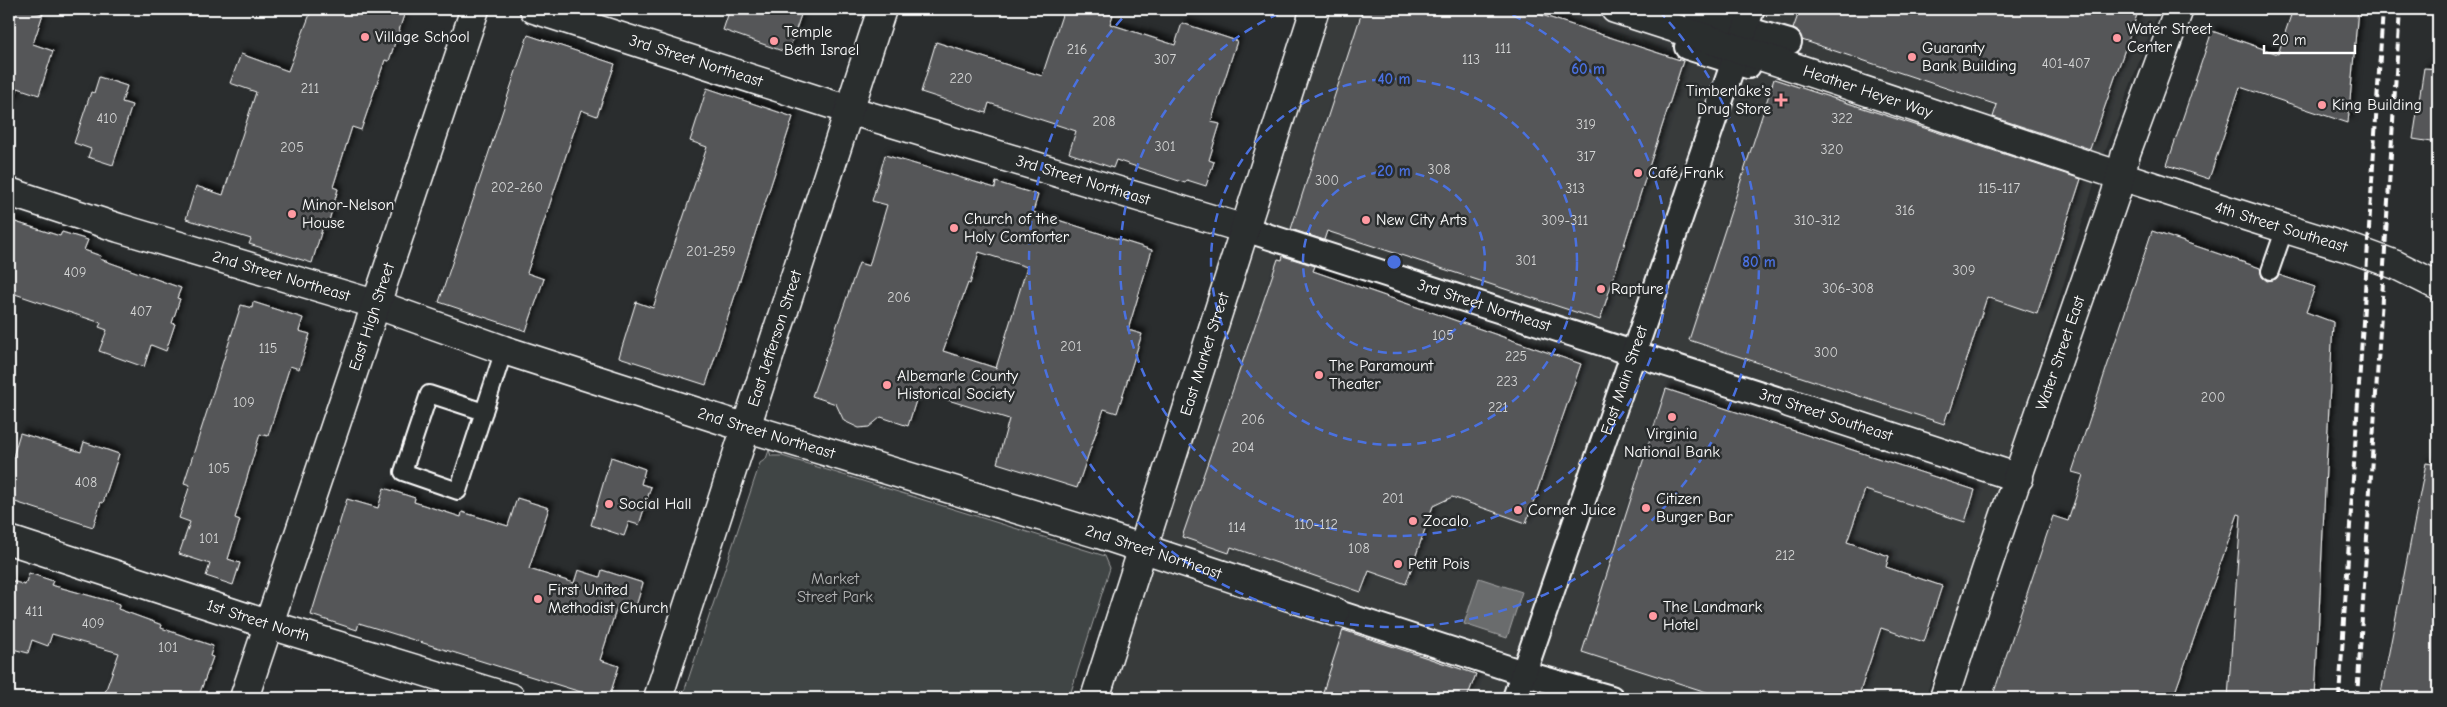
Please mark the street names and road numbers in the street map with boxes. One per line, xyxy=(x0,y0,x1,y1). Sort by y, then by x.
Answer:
street label: 3rd Street Northeast xyxy=(627,31,765,91)
street label: Heather Heyer Way xyxy=(1801,62,1936,122)
street label: 3rd Street Northeast xyxy=(1014,152,1153,209)
street label: 4th Street Southeast xyxy=(2213,198,2350,256)
street label: 2nd Street Northeast xyxy=(210,247,353,305)
street label: East High Street xyxy=(345,260,398,373)
street label: East Jefferson Street xyxy=(744,268,806,409)
street label: 3rd Street Northeast xyxy=(1415,276,1554,335)
street label: East Market Street xyxy=(1177,290,1233,418)
street label: Water Street East xyxy=(2032,293,2089,413)
street label: East Main Street xyxy=(1597,323,1652,437)
street label: 3rd Street Southeast xyxy=(1757,385,1895,445)
street label: 2nd Street Northeast xyxy=(695,404,838,463)
street label: 2nd Street Northeast xyxy=(1083,521,1224,583)
street label: 1st Street North xyxy=(205,596,312,645)

